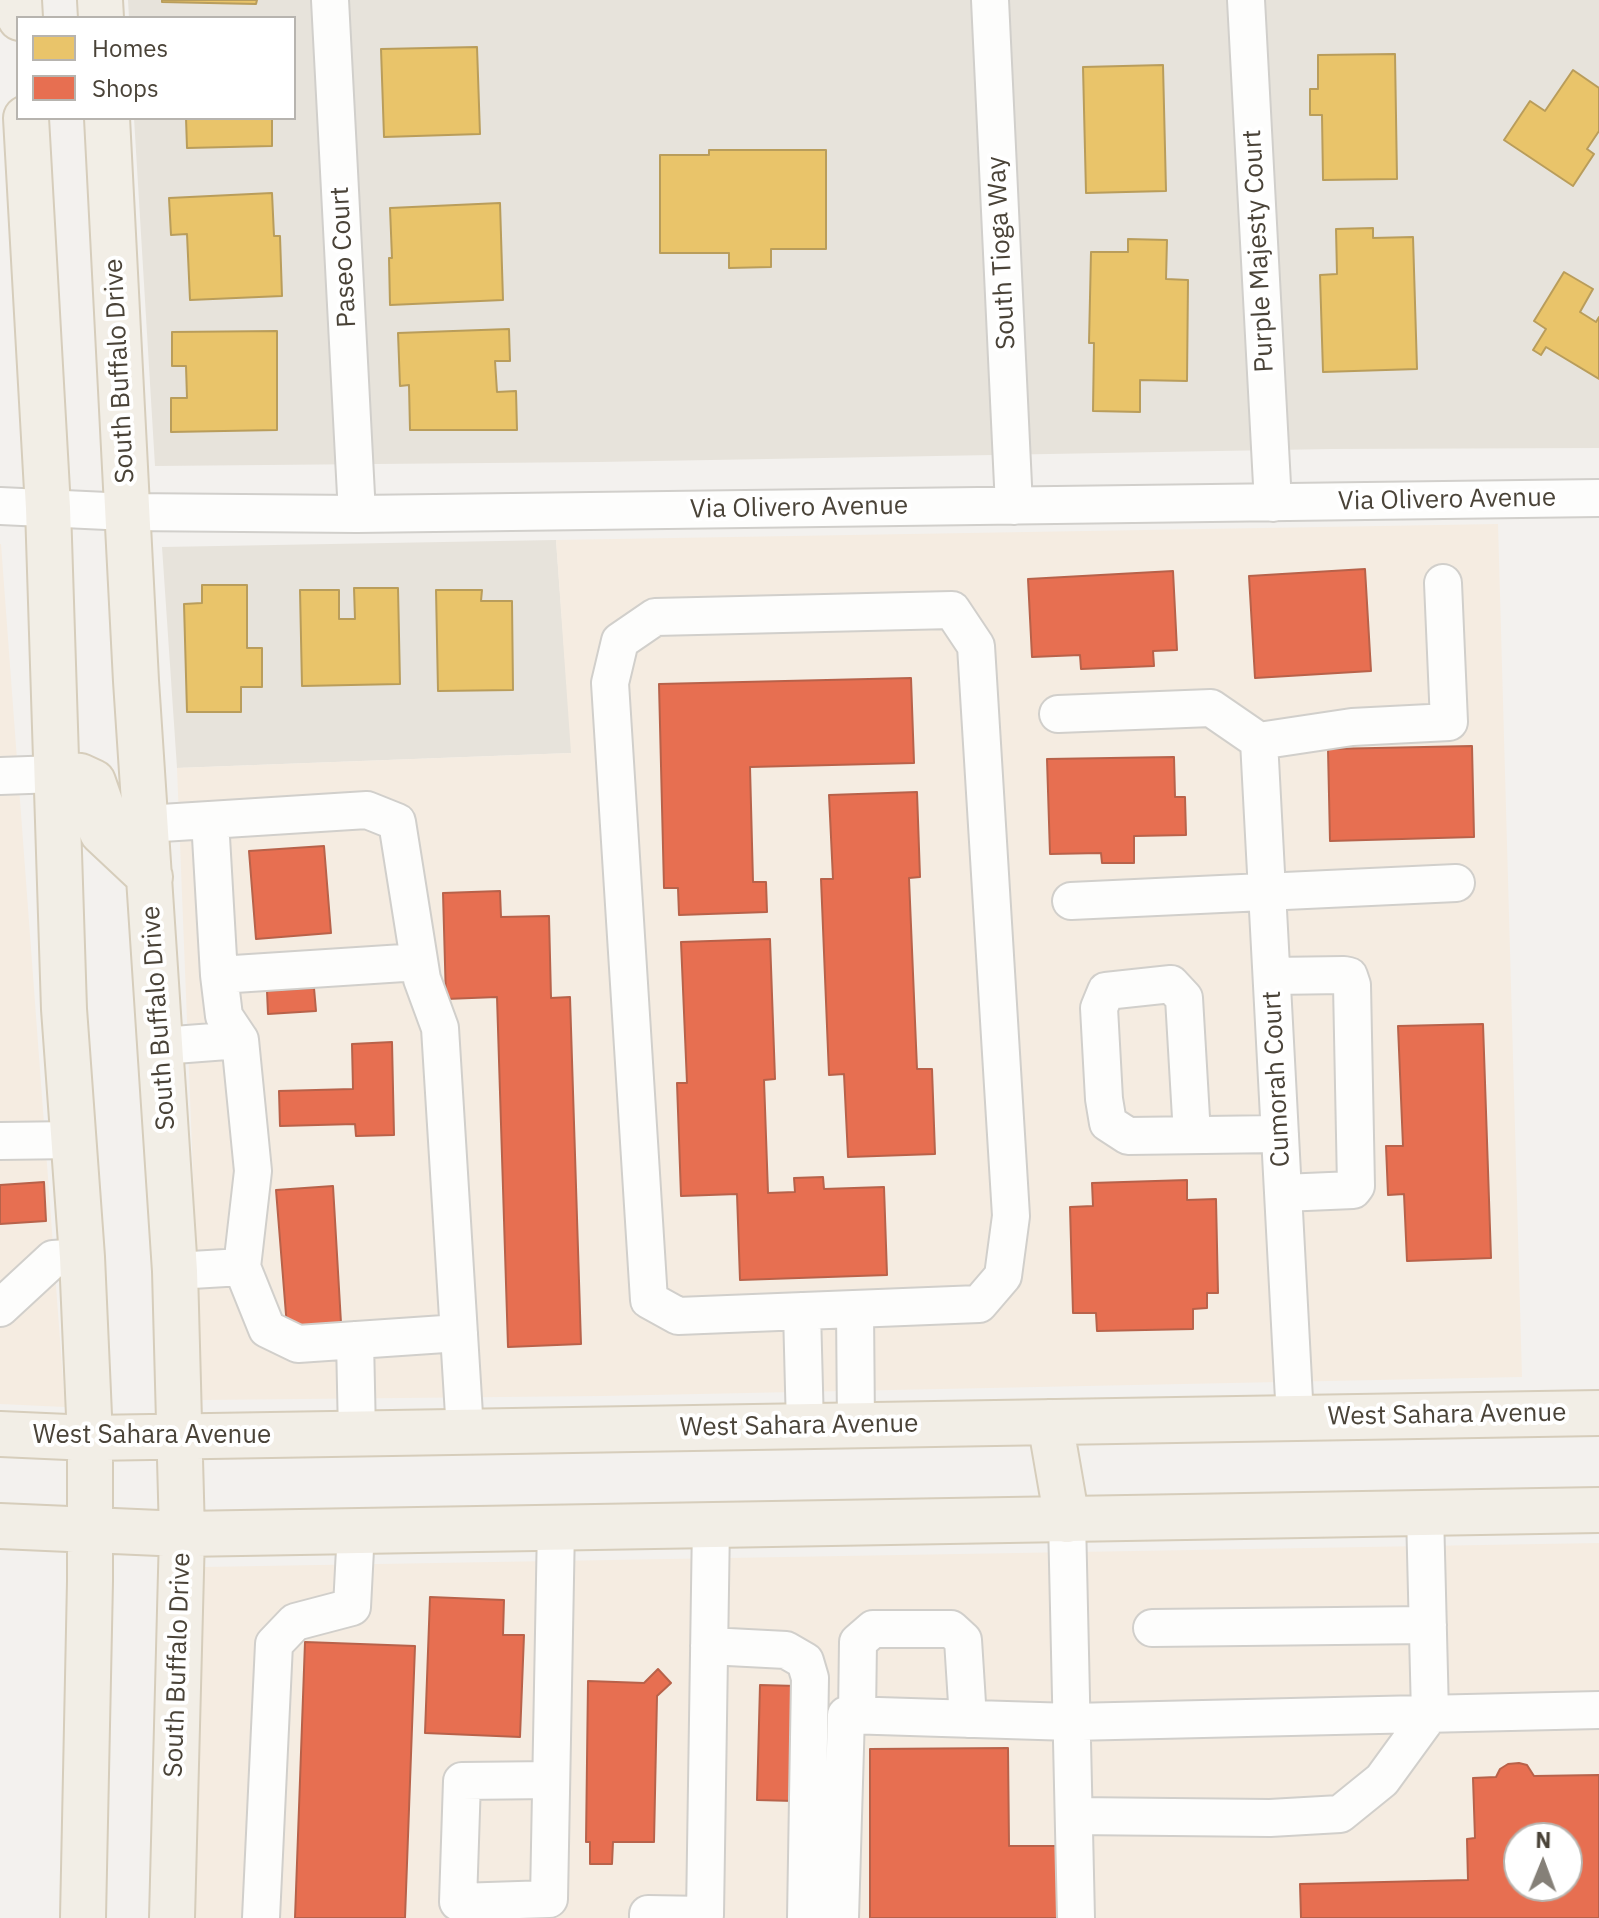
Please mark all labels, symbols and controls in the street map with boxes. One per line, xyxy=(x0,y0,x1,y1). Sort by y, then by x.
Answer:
legend xyxy=(16,16,296,120)
text: Homes xyxy=(92,32,168,64)
text: Shops xyxy=(92,72,159,104)
street label: Purple Majesty Court xyxy=(1237,129,1281,373)
street label: South Tioga Way xyxy=(981,155,1023,351)
street label: Paseo Court xyxy=(325,186,363,328)
street label: South Buffalo Drive xyxy=(99,258,141,484)
street label: Via Olivero Avenue xyxy=(1338,482,1556,518)
street label: Via Olivero Avenue xyxy=(690,490,908,526)
street label: South Buffalo Drive xyxy=(136,905,182,1131)
street label: Cumorah Court xyxy=(1257,990,1297,1168)
street label: West Sahara Avenue xyxy=(1327,1397,1567,1433)
street label: West Sahara Avenue xyxy=(679,1408,919,1444)
street label: West Sahara Avenue xyxy=(33,1419,271,1451)
street label: South Buffalo Drive xyxy=(158,1552,198,1778)
north arrow xyxy=(1503,1822,1583,1902)
text: N xyxy=(1535,1825,1552,1854)

